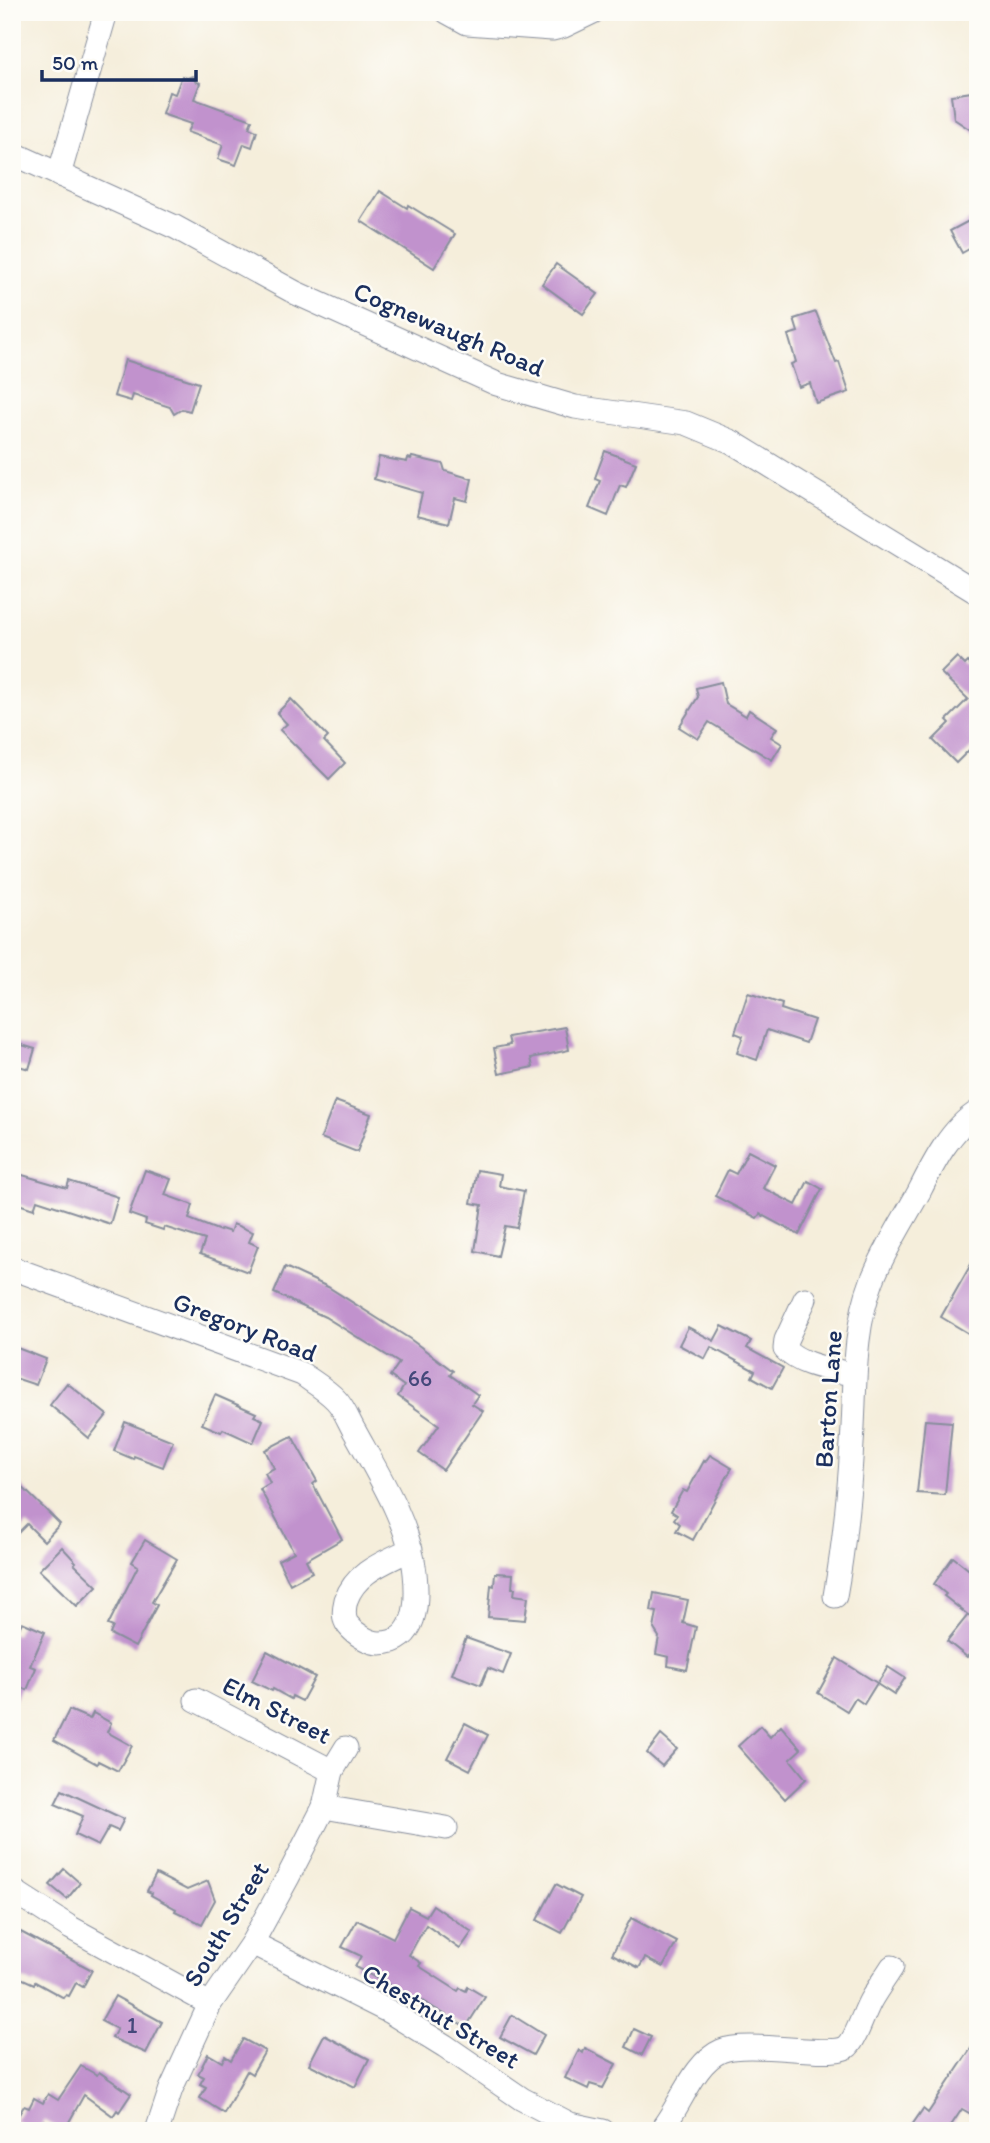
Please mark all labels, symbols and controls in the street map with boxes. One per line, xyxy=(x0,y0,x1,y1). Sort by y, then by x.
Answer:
scale bar xyxy=(42,38,196,82)
text: 50 m xyxy=(52,50,99,75)
street label: Cognewaugh Road xyxy=(349,274,549,384)
street label: Gregory Road xyxy=(168,1285,322,1369)
street label: Barton Lane xyxy=(807,1329,849,1469)
house number: 66 xyxy=(408,1364,432,1392)
street label: Elm Street xyxy=(217,1669,337,1751)
street label: South Street xyxy=(176,1855,276,1992)
street label: Chestnut Street xyxy=(356,1956,526,2076)
house number: 1 xyxy=(127,2011,138,2039)

